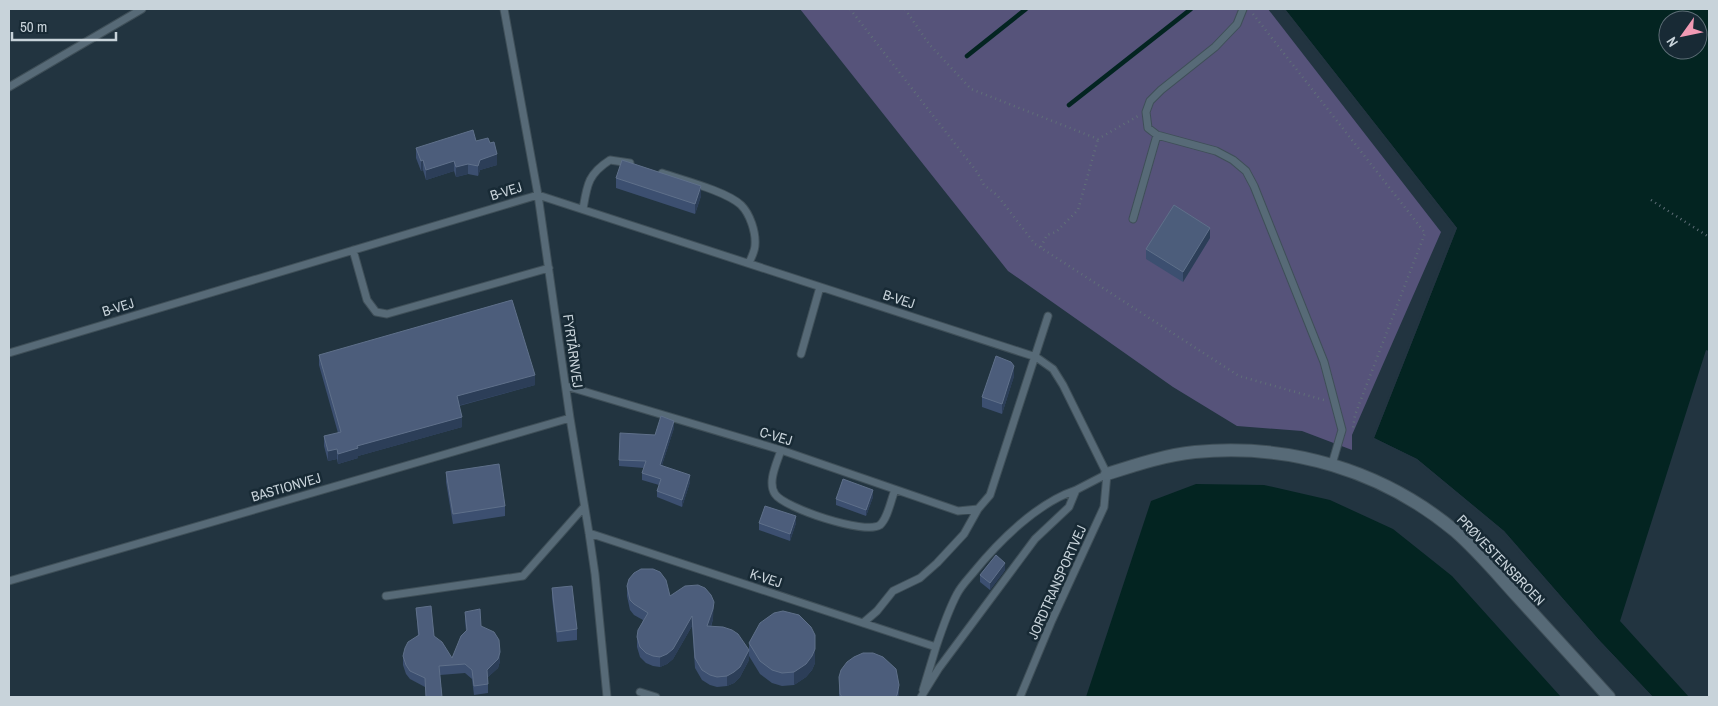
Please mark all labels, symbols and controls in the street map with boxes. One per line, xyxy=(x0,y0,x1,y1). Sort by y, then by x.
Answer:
scale bar xyxy=(12,10,116,42)
north arrow xyxy=(1658,10,1708,60)
text: 50 m xyxy=(20,16,47,37)
text: N xyxy=(1662,34,1682,50)
street label: B-VEJ xyxy=(488,178,524,204)
street label: B-VEJ xyxy=(881,285,917,313)
street label: B-VEJ xyxy=(100,294,136,320)
street label: FYRTÅRNVEJ xyxy=(559,313,587,389)
street label: C-VEJ xyxy=(758,423,794,449)
street label: BASTIONVEJ xyxy=(249,468,323,506)
street label: PRØVESTENSBROEN xyxy=(1453,511,1549,609)
street label: JORDTRANSPORTVEJ xyxy=(1024,522,1090,642)
street label: K-VEJ xyxy=(748,564,784,592)

